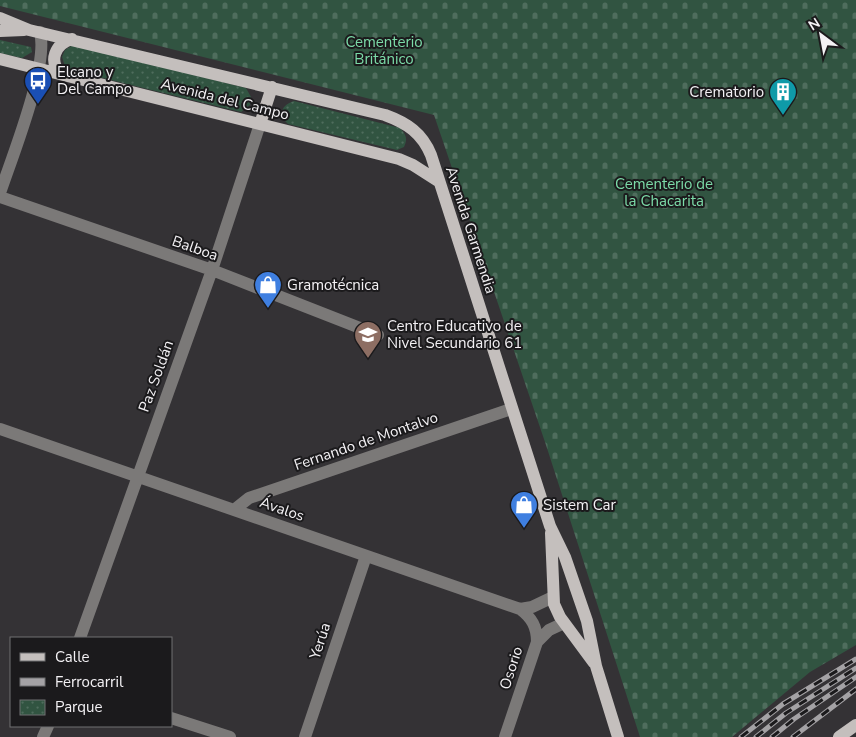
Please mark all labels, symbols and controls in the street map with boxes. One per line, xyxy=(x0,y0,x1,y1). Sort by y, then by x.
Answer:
north arrow xyxy=(796,10,846,60)
text: N xyxy=(805,14,824,35)
park label: Cementerio Británico xyxy=(345,32,423,69)
place label: Elcano y Del Campo xyxy=(57,62,132,99)
bus stop icon: Elcano y Del Campo xyxy=(23,66,53,105)
street label: Avenida del Campo xyxy=(159,73,291,125)
building icon: Crematorio xyxy=(768,77,798,116)
place label: Crematorio xyxy=(689,82,764,102)
street label: Avenida Garmendia xyxy=(441,164,501,296)
park label: Cementerio de la Chacarita xyxy=(615,174,713,211)
street label: Balboa xyxy=(169,231,221,265)
shop icon: Gramotécnica xyxy=(253,270,283,309)
place label: Gramotécnica xyxy=(287,275,379,295)
place label: Centro Educativo de Nivel Secundario 61 xyxy=(387,316,522,353)
school or university icon: Centro Educativo de Nivel Secundario 61 xyxy=(353,320,383,359)
street label: Paz Soldán xyxy=(134,337,178,415)
street label: Fernando de Montalvo xyxy=(291,407,441,475)
shop icon: Sistem Car xyxy=(509,490,539,529)
street label: Ávalos xyxy=(257,492,307,526)
place label: Sistem Car xyxy=(543,495,616,515)
street label: Yerúa xyxy=(304,620,335,663)
legend xyxy=(10,637,172,727)
street label: Osorio xyxy=(495,644,527,692)
text: Calle xyxy=(55,647,90,667)
text: Ferrocarril xyxy=(55,672,124,692)
text: Parque xyxy=(55,697,103,717)

